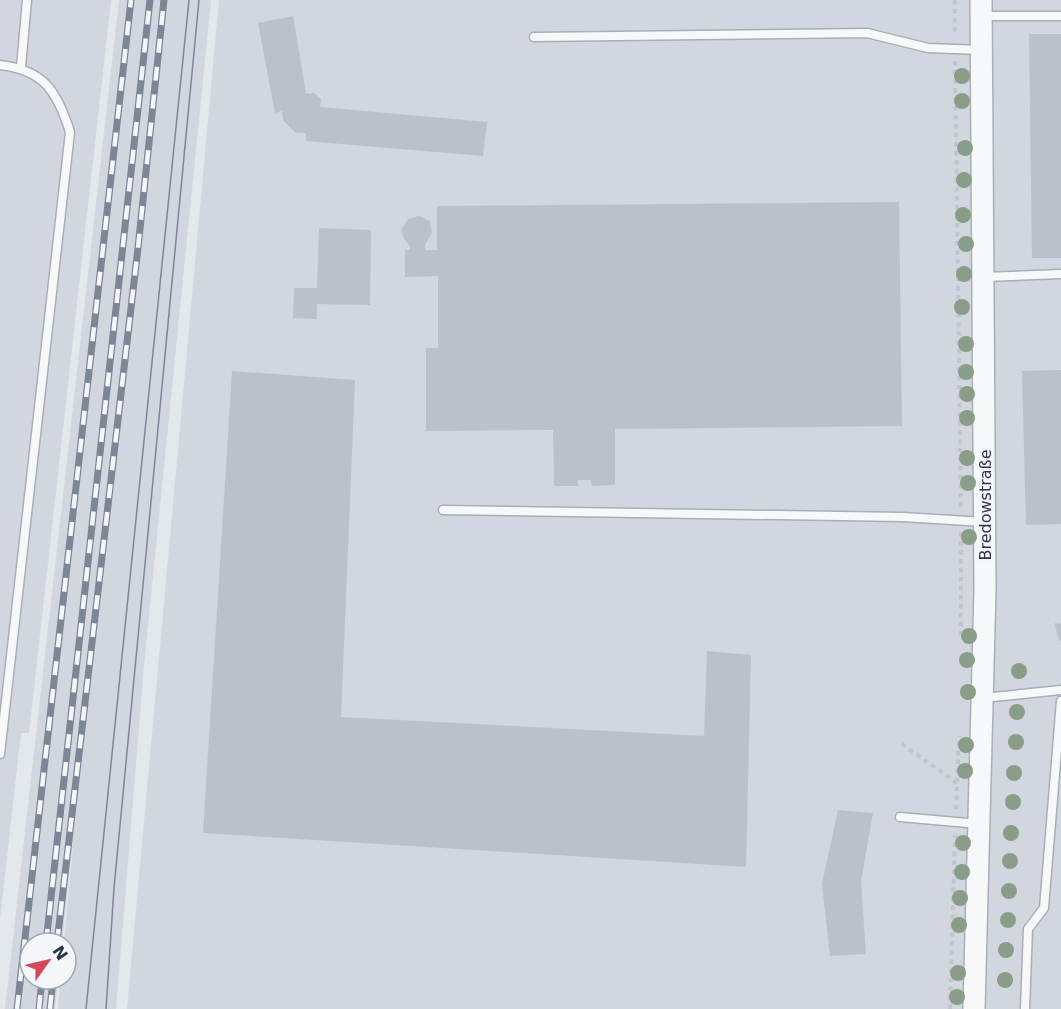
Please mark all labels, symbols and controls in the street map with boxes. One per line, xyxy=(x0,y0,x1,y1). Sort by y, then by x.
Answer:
street label: Bredowstraße xyxy=(976,450,995,561)
north arrow xyxy=(18,931,78,991)
text: N xyxy=(48,942,72,964)

